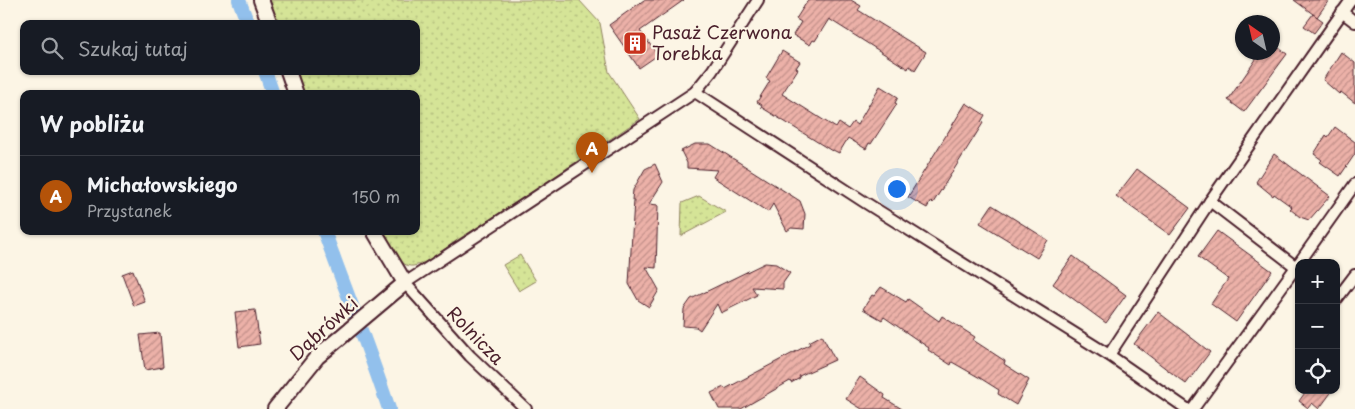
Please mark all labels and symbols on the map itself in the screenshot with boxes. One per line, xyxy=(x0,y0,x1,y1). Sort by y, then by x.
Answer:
north arrow xyxy=(1235,15,1280,60)
place label: Pasaż Czerwona Torebka xyxy=(652,18,793,66)
building icon: Pasaż Czerwona Torebka xyxy=(622,30,648,56)
pin: A xyxy=(576,132,608,173)
your location xyxy=(884,176,910,202)
street label: Dąbrówki xyxy=(283,290,363,366)
street label: Rolnicza xyxy=(441,300,511,371)

